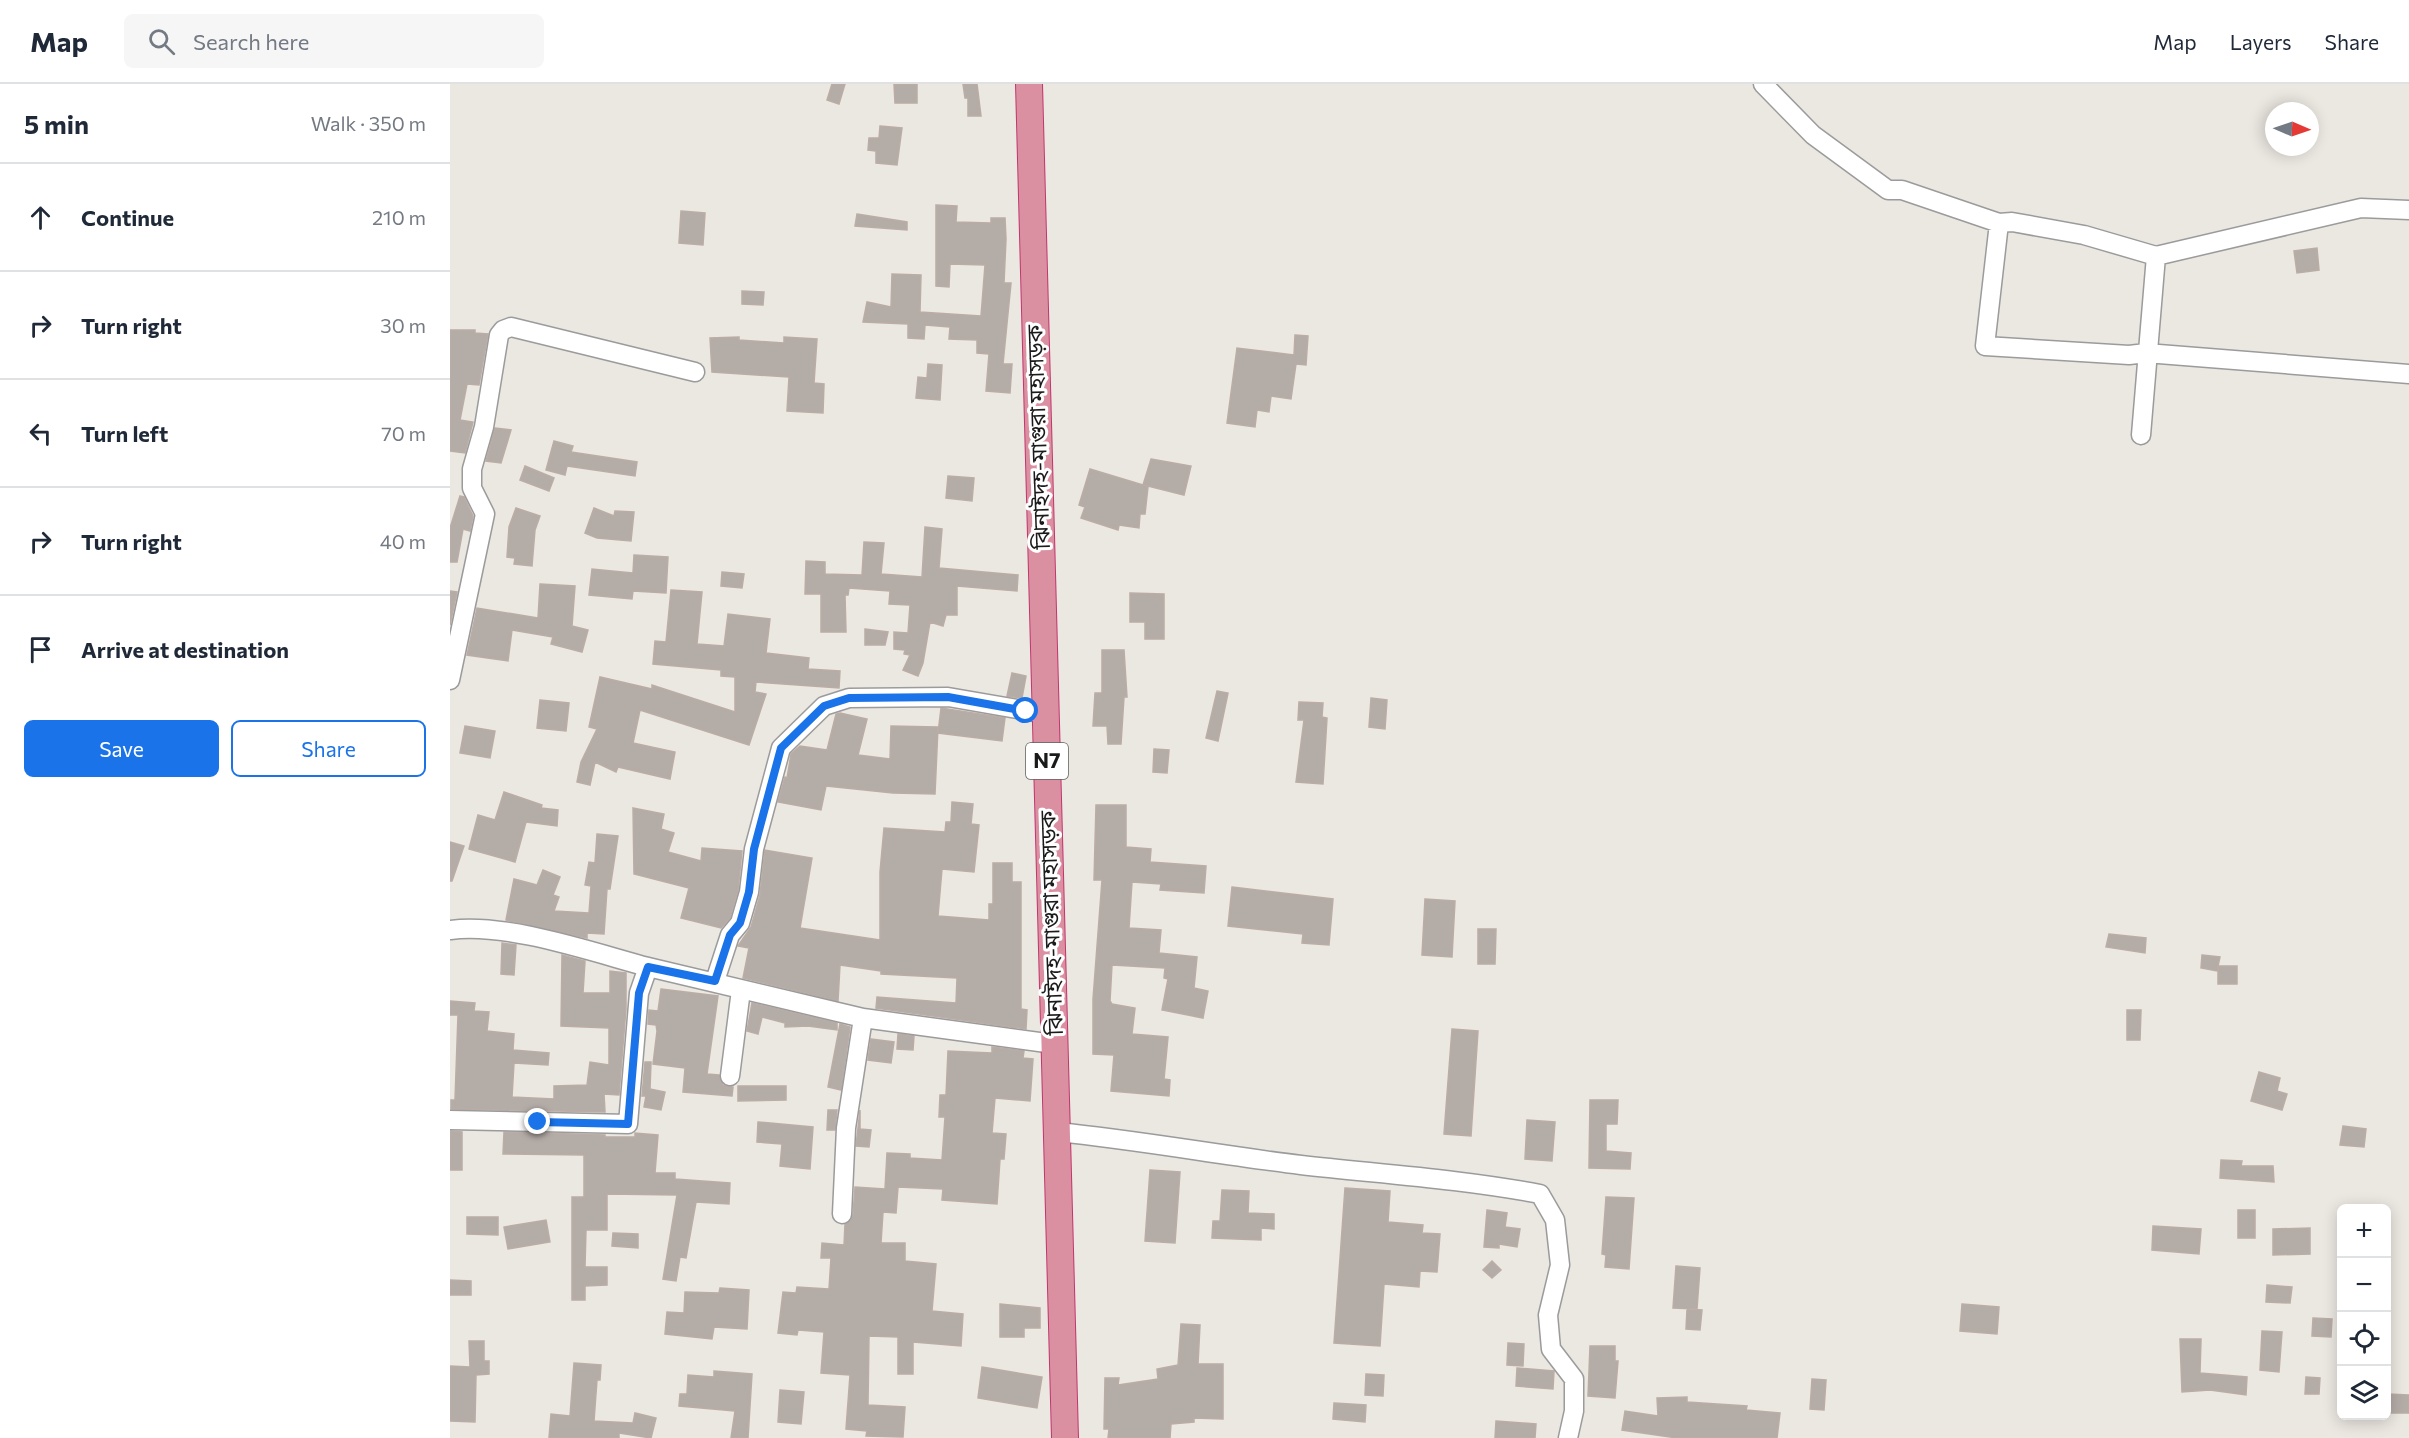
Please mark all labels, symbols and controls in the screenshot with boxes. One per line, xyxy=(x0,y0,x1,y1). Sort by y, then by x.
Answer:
search box xyxy=(124,14,544,68)
text: Map xyxy=(30,24,88,58)
icon: search xyxy=(145,25,178,58)
text: Search here xyxy=(193,28,309,55)
text: Map xyxy=(2153,29,2197,54)
text: Layers xyxy=(2230,29,2292,54)
text: Share xyxy=(2325,29,2379,54)
north arrow xyxy=(2265,102,2319,156)
text: 5 min xyxy=(24,108,89,139)
text: Walk · 350 m xyxy=(311,111,426,135)
icon: ahead xyxy=(24,201,57,234)
text: Continue xyxy=(81,204,174,231)
text: 210 m xyxy=(372,205,426,229)
icon: right xyxy=(24,309,57,342)
text: Turn right xyxy=(81,312,182,339)
text: 30 m xyxy=(380,313,426,337)
street label: ঝিনাইদহ-মাগুরা মহাসড়ক xyxy=(1020,324,1055,551)
icon: left xyxy=(24,417,57,450)
text: Turn left xyxy=(81,420,168,447)
text: 70 m xyxy=(381,421,426,445)
icon: right xyxy=(24,525,57,558)
text: Turn right xyxy=(81,528,182,555)
text: 40 m xyxy=(380,529,426,553)
icon: arrive xyxy=(24,633,57,666)
text: Arrive at destination xyxy=(81,636,289,663)
route start xyxy=(1012,697,1038,723)
button: Save xyxy=(24,720,219,777)
button: Share xyxy=(231,720,426,777)
road number: N7 xyxy=(1026,743,1068,779)
street label: ঝিনাইদহ-মাগুরা মহাসড়ক xyxy=(1033,810,1068,1037)
route end xyxy=(524,1108,550,1134)
map controls xyxy=(2337,1204,2391,1420)
button: + xyxy=(2337,1204,2391,1258)
button: − xyxy=(2337,1258,2391,1312)
button: locate xyxy=(2337,1312,2391,1366)
button: layers xyxy=(2337,1366,2391,1420)

